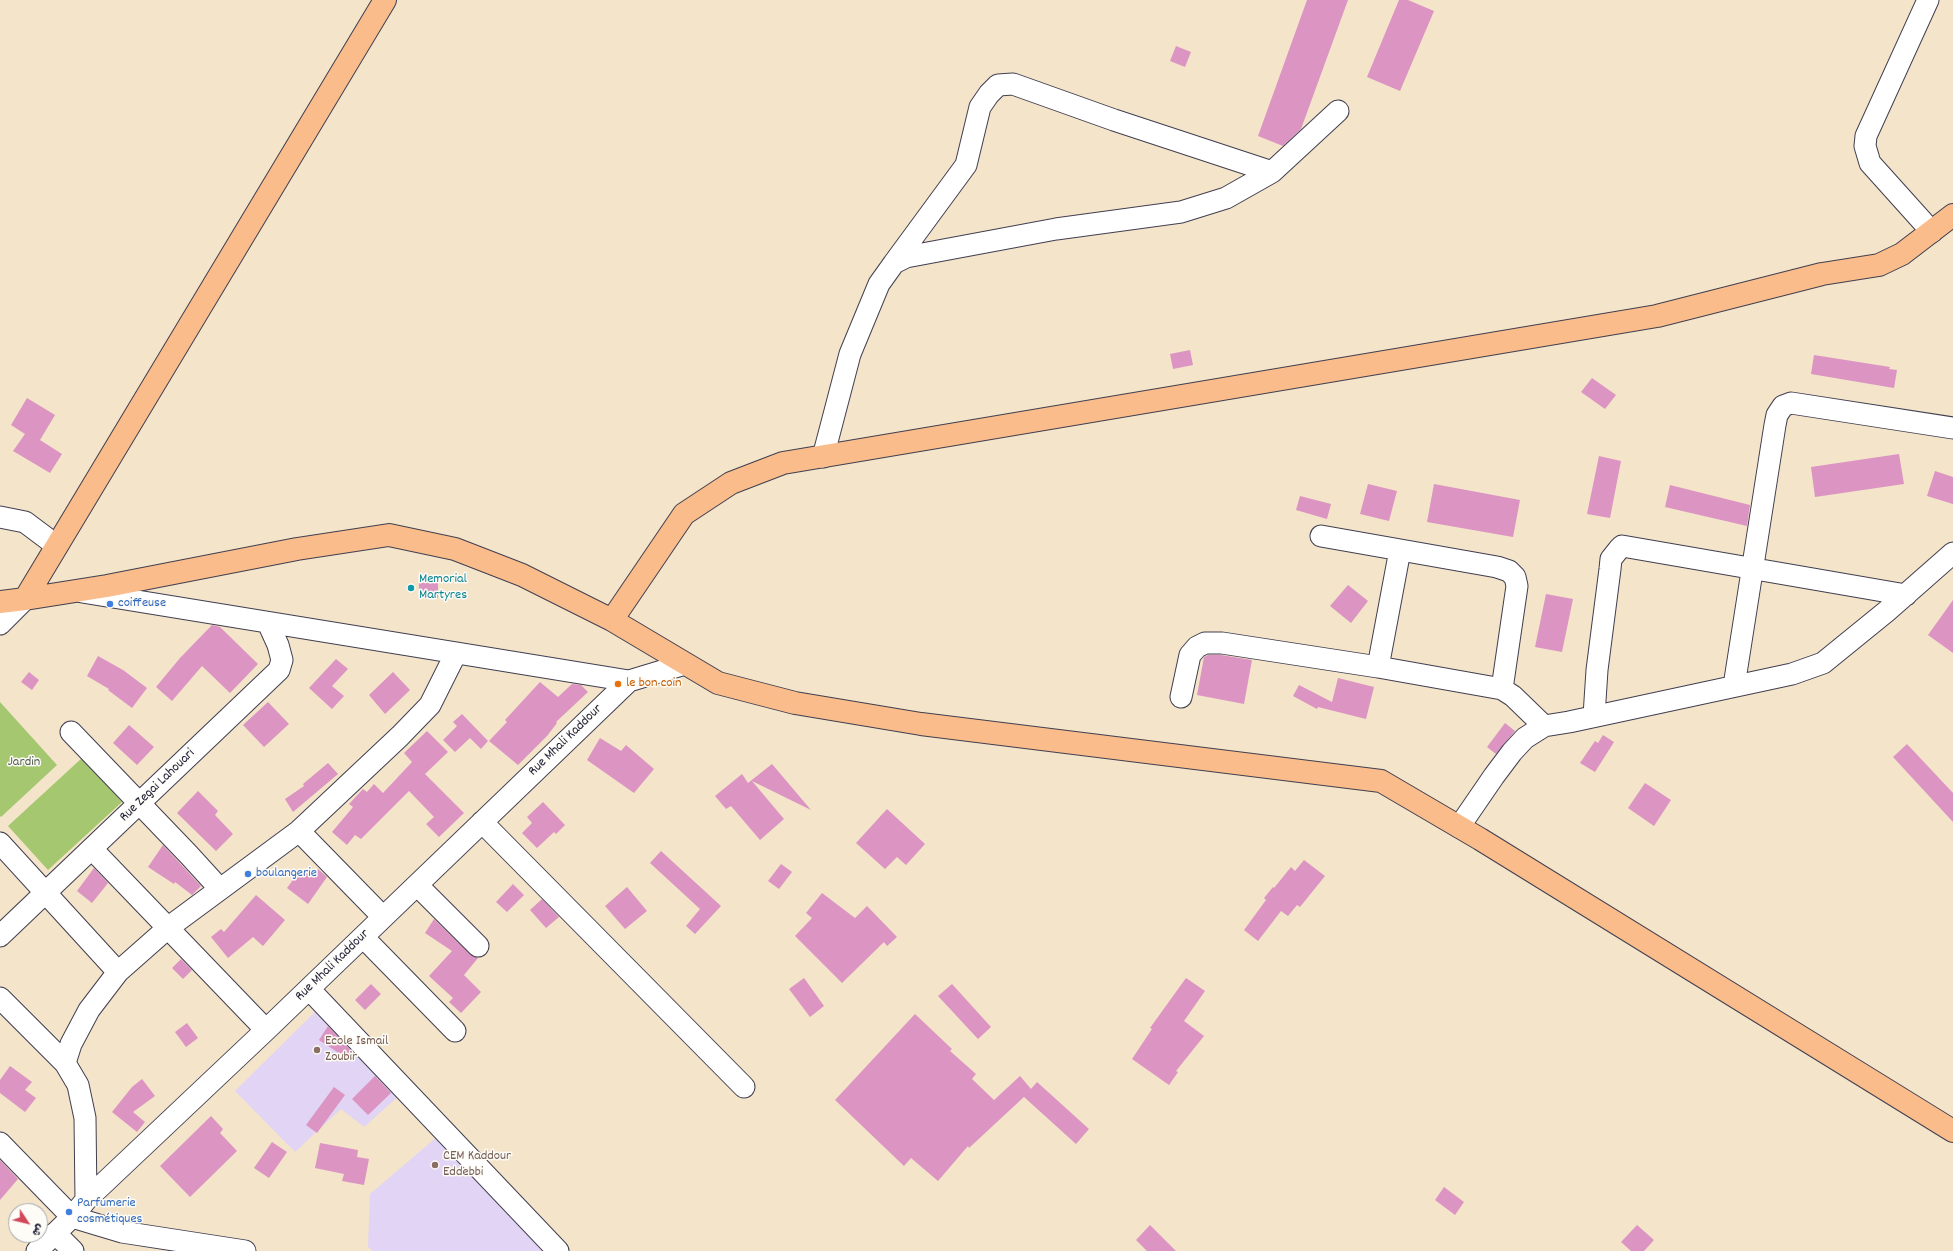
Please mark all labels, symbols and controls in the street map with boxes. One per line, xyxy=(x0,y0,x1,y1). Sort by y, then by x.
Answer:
place label: Memorial Martyres xyxy=(419,572,467,604)
marker: Memorial Martyres xyxy=(406,583,416,593)
place label: coiffeuse xyxy=(118,596,166,612)
marker: coiffeuse xyxy=(105,599,115,609)
place label: le bon coin xyxy=(626,676,682,692)
marker: le bon coin xyxy=(613,679,623,689)
street label: Rue Mhali Kaddour xyxy=(526,702,606,780)
street label: Rue Zegai Lahouari xyxy=(117,746,199,826)
park label: Jardin xyxy=(8,755,40,771)
place label: boulangerie xyxy=(256,866,317,882)
marker: boulangerie xyxy=(243,869,253,879)
street label: Rue Mhali Kaddour xyxy=(293,927,373,1005)
place label: Ecole Ismail Zoubir xyxy=(325,1034,388,1066)
marker: Ecole Ismail Zoubir xyxy=(312,1045,322,1055)
place label: CEM Kaddour Eddebbi xyxy=(443,1149,511,1182)
marker: CEM Kaddour Eddebbi xyxy=(430,1160,440,1170)
place label: Parfumerie cosmétiques xyxy=(77,1196,142,1228)
north arrow xyxy=(8,1203,48,1243)
marker: Parfumerie cosmétiques xyxy=(64,1207,74,1217)
text: ش xyxy=(27,1220,47,1239)

